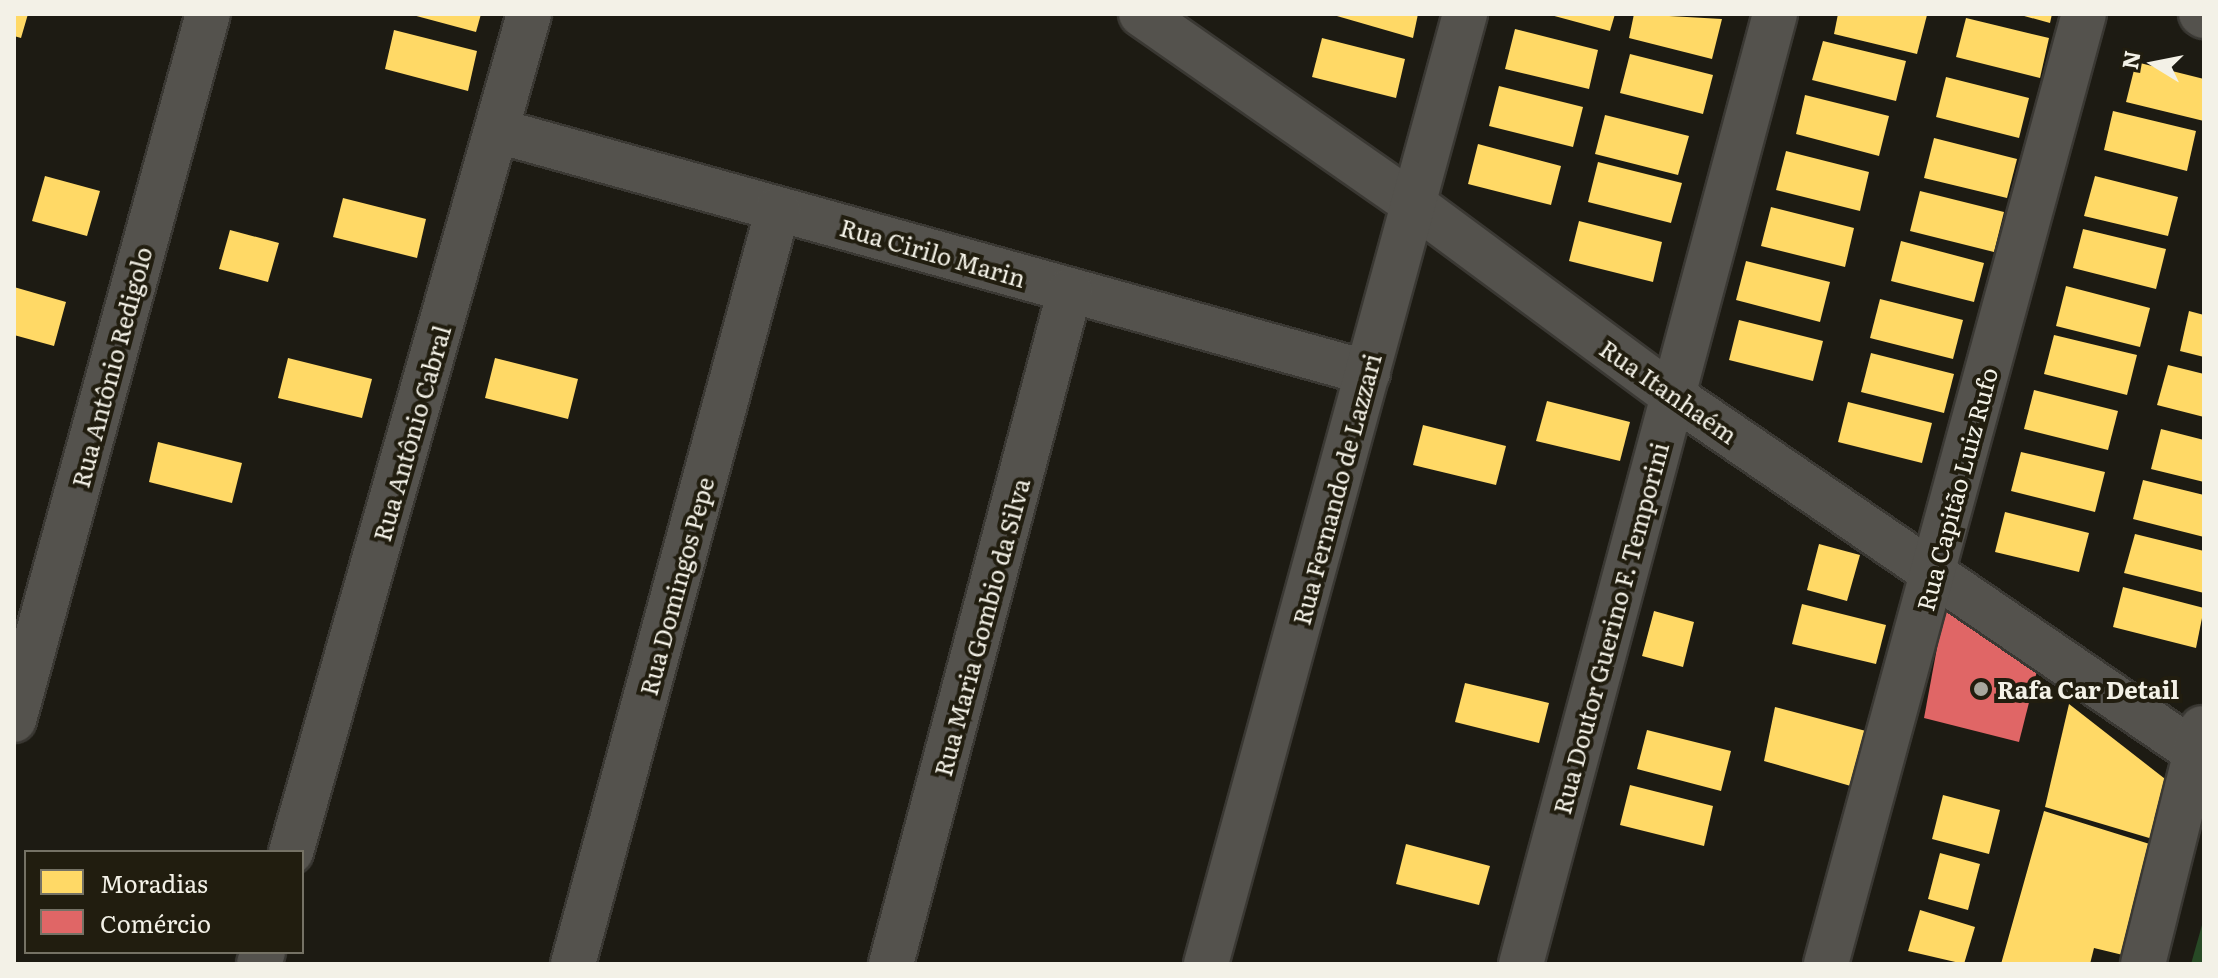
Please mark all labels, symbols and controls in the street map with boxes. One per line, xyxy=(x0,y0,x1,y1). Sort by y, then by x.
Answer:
north arrow xyxy=(2114,24,2194,104)
text: N xyxy=(2112,48,2148,72)
street label: Rua Cirilo Marin xyxy=(837,212,1029,292)
street label: Rua Antônio Redigolo xyxy=(65,243,157,491)
street label: Rua Antônio Cabral xyxy=(366,322,456,544)
street label: Rua Itanhaém xyxy=(1595,333,1743,449)
street label: Rua Fernando de Lazzari xyxy=(1286,350,1386,628)
street label: Rua Capitão Luiz Rufo xyxy=(1910,364,2002,614)
street label: Rua Doutor Guerino F. Temporini xyxy=(1546,439,1674,817)
street label: Rua Domingos Pepe xyxy=(633,474,719,698)
street label: Rua Maria Gombio da Silva xyxy=(927,475,1035,779)
place label: Rafa Car Detail xyxy=(1997,675,2179,703)
marker: Rafa Car Detail xyxy=(1972,680,1990,698)
legend xyxy=(24,850,304,954)
text: Moradias xyxy=(100,865,208,900)
text: Comércio xyxy=(100,905,211,940)

